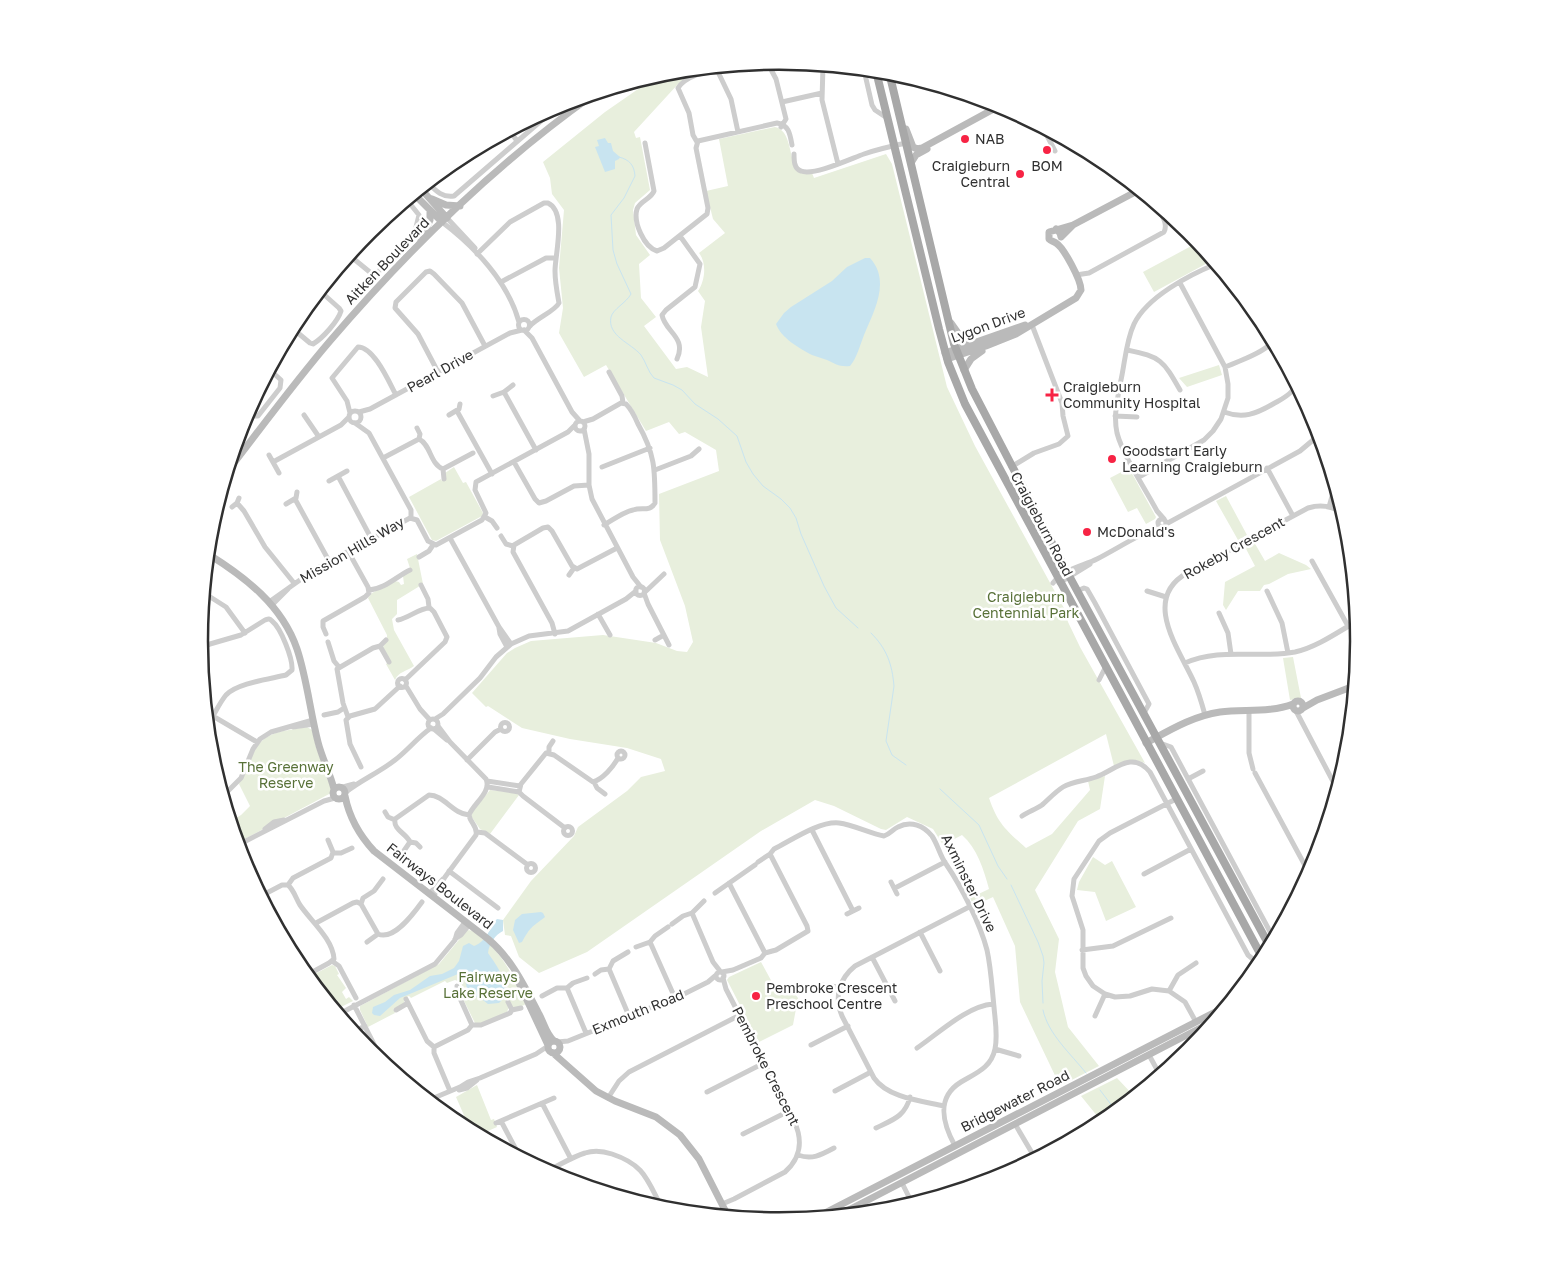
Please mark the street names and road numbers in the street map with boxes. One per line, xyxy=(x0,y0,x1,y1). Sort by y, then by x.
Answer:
street label: Aitken Boulevard xyxy=(341,214,432,308)
street label: Lygon Drive xyxy=(948,303,1027,346)
street label: Pearl Drive xyxy=(404,345,476,396)
street label: Craigieburn Road xyxy=(1008,469,1077,579)
street label: Mission Hills Way xyxy=(297,513,407,586)
street label: Rokeby Crescent xyxy=(1180,513,1287,582)
street label: Axminster Drive xyxy=(938,831,1001,935)
street label: Fairways Boulevard xyxy=(384,839,497,933)
street label: Exmouth Road xyxy=(589,985,686,1038)
street label: Pembroke Crescent xyxy=(729,1003,804,1128)
street label: Bridgewater Road xyxy=(958,1066,1072,1135)

